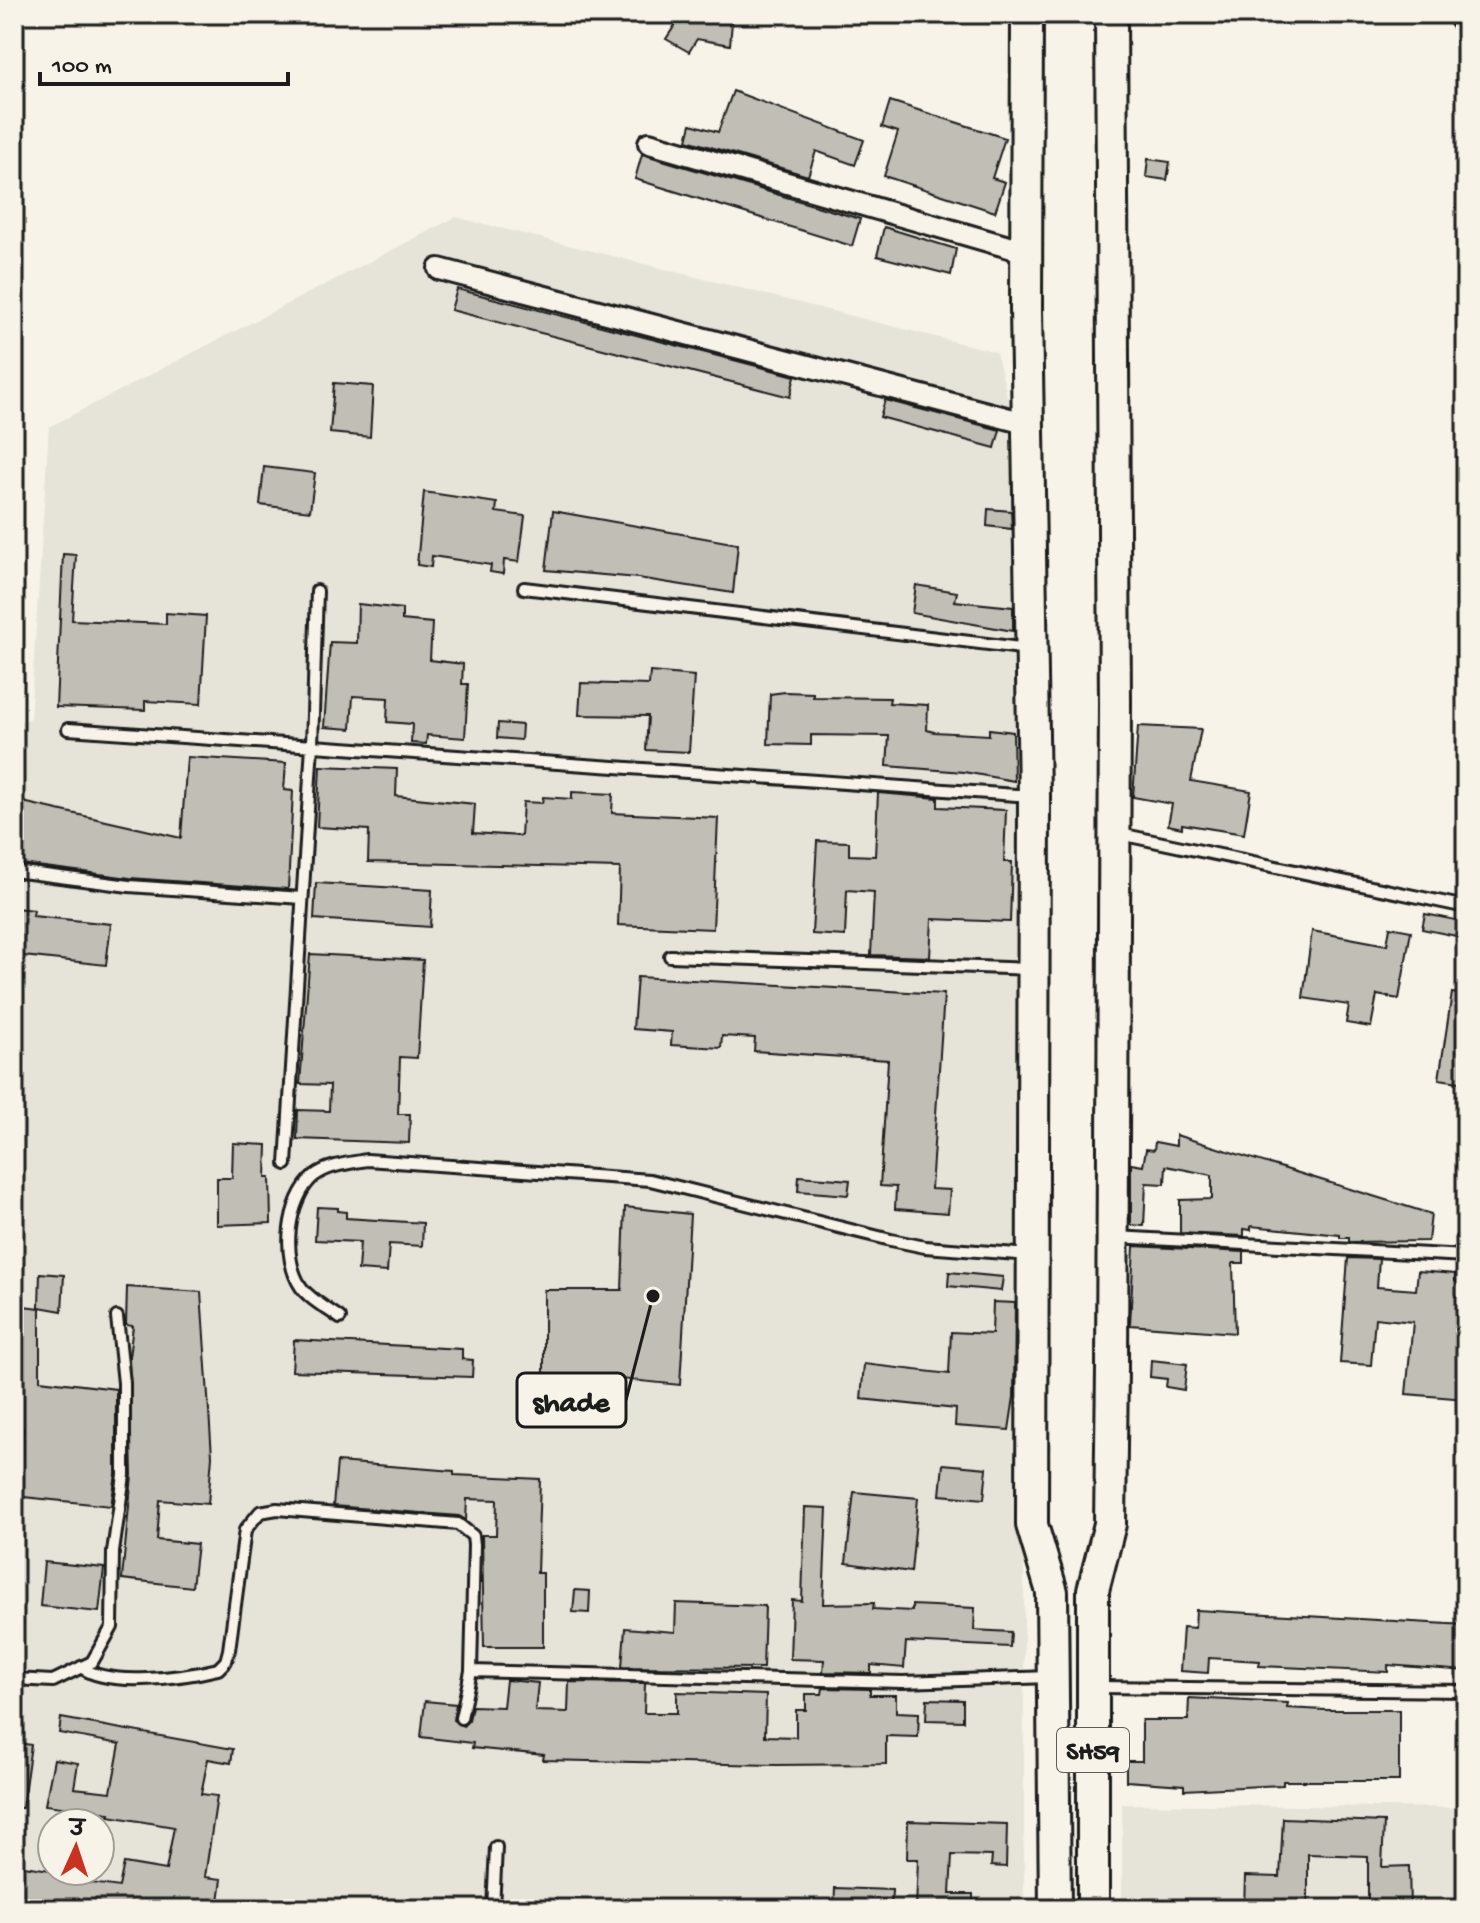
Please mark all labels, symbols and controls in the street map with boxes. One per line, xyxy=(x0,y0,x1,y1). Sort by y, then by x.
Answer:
scale bar xyxy=(40,36,288,86)
text: 100 m xyxy=(51,53,112,82)
callout: shade xyxy=(517,1373,626,1427)
text: shade xyxy=(533,1388,611,1423)
road number: SH59 xyxy=(1057,1728,1129,1772)
north arrow xyxy=(36,1807,116,1887)
text: उ xyxy=(67,1818,87,1845)

